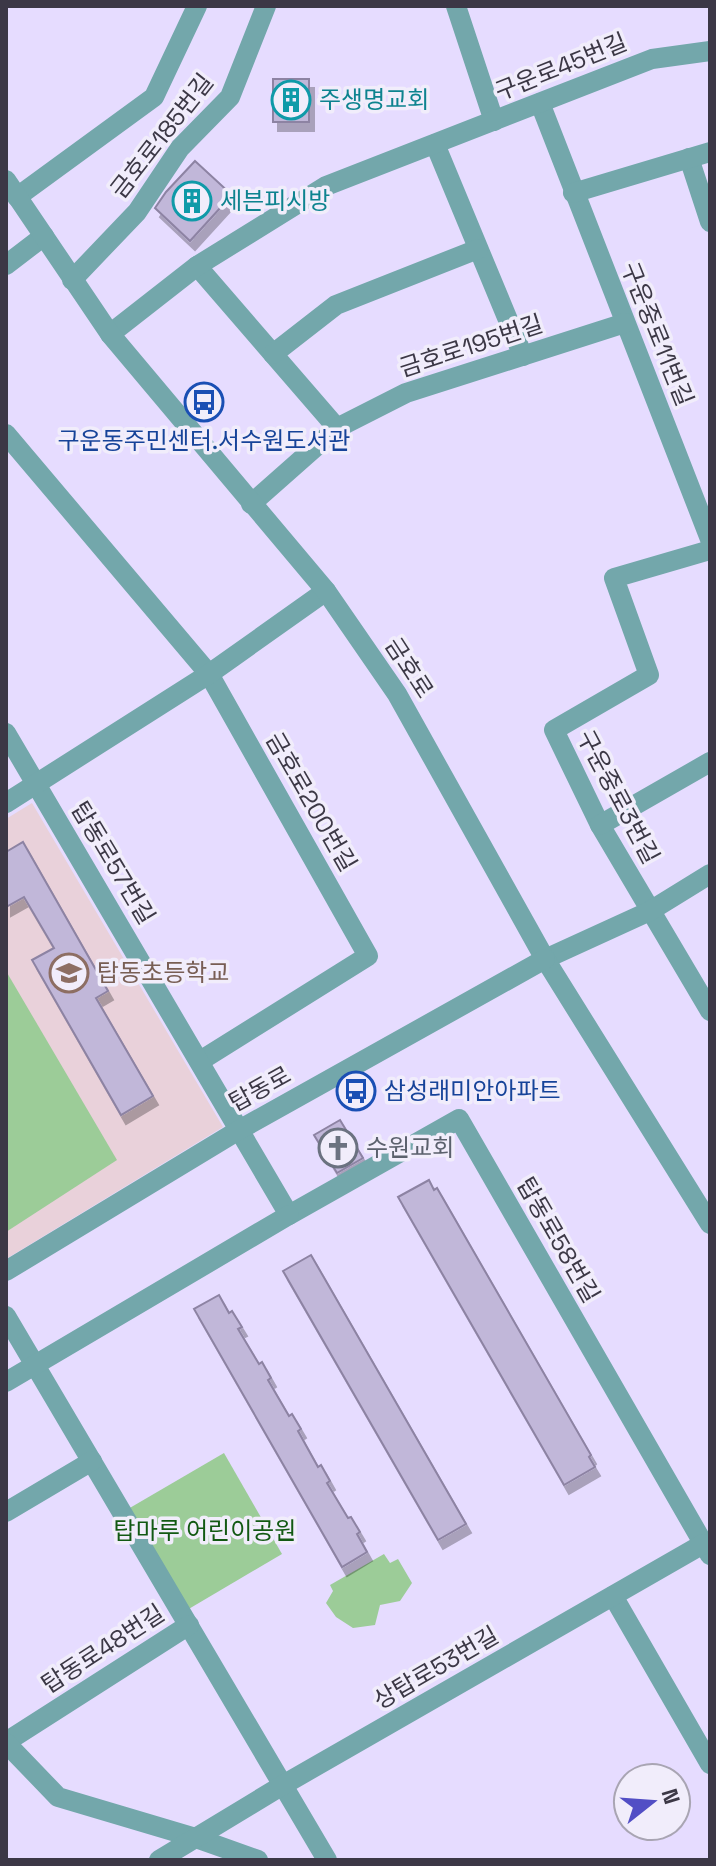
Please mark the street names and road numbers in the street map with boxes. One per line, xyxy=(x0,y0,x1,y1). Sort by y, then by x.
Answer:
street label: 구운로45번길 xyxy=(490,26,631,107)
street label: 금호로185번길 xyxy=(103,67,220,204)
street label: 구운중로11번길 xyxy=(615,257,700,410)
street label: 금호로195번길 xyxy=(395,308,547,383)
street label: 금호로 xyxy=(378,632,440,704)
street label: 구운중로3번길 xyxy=(570,725,667,869)
street label: 금호로200번길 xyxy=(259,727,364,877)
street label: 탑동로57번길 xyxy=(65,796,162,930)
street label: 탑동로 xyxy=(223,1059,296,1118)
street label: 탑동로58번길 xyxy=(510,1171,607,1308)
street label: 탑동로48번길 xyxy=(35,1597,170,1700)
street label: 상탑로53번길 xyxy=(368,1619,504,1716)

